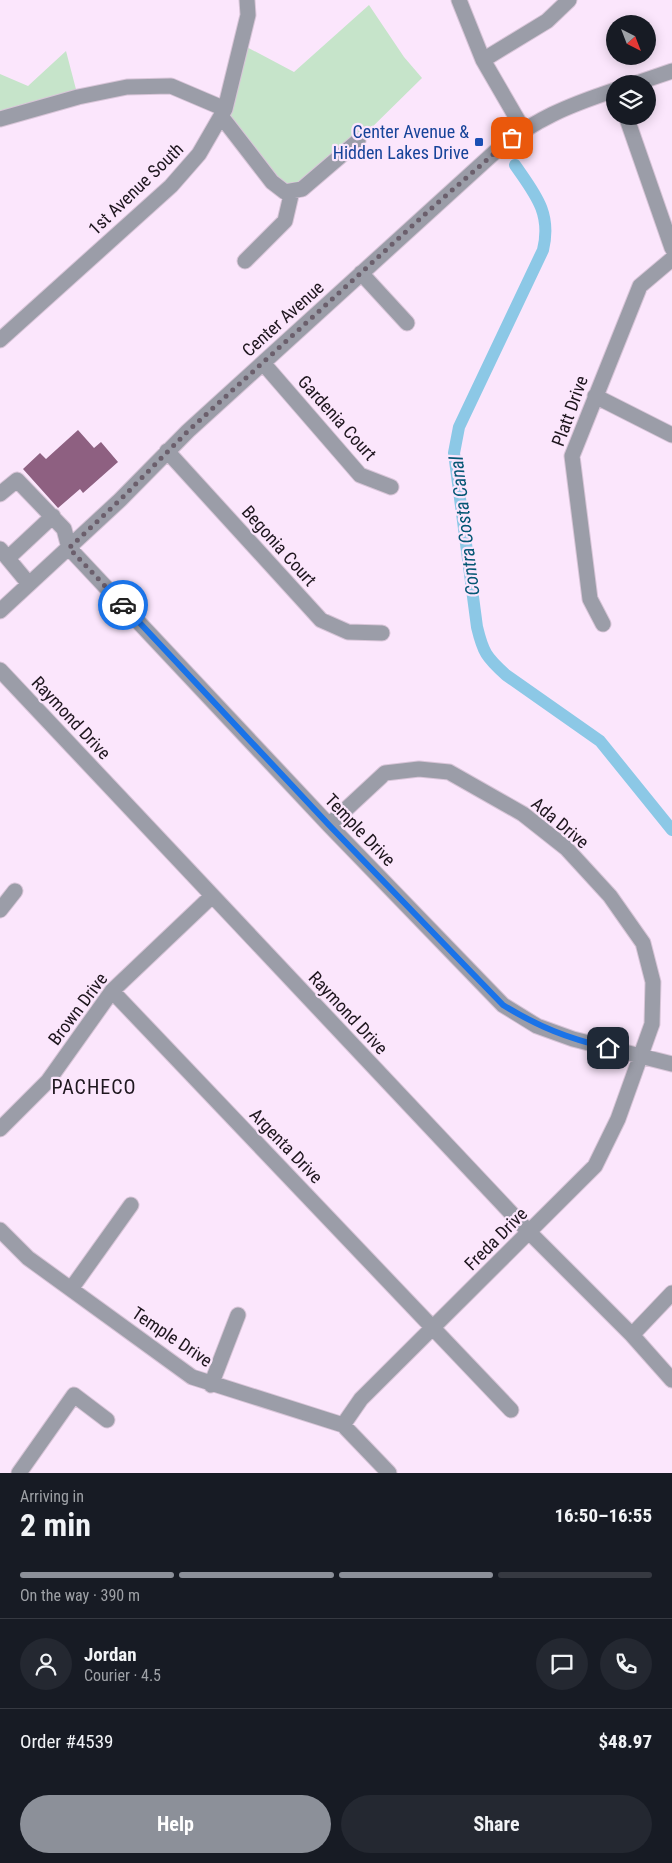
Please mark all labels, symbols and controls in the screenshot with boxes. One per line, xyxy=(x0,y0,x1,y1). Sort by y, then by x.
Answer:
north arrow xyxy=(606,15,656,65)
map controls xyxy=(606,15,656,125)
button: layers xyxy=(606,75,656,125)
pin xyxy=(491,117,533,159)
place label: Center Avenue & Hidden Lakes Drive xyxy=(333,121,469,163)
icon: bag xyxy=(498,124,526,152)
marker: Center Avenue & Hidden Lakes Drive xyxy=(473,136,485,148)
street label: 1st Avenue South xyxy=(84,138,187,239)
street label: Center Avenue xyxy=(238,277,328,361)
street label: Gardenia Court xyxy=(294,371,381,464)
street label: Platt Drive xyxy=(547,373,592,449)
water label: Contra Costa Canal xyxy=(444,454,484,597)
street label: Begonia Court xyxy=(238,501,321,590)
courier xyxy=(98,580,148,630)
icon: car xyxy=(109,591,137,619)
street label: Raymond Drive xyxy=(28,672,115,764)
street label: Temple Drive xyxy=(321,789,400,870)
street label: Ada Drive xyxy=(528,793,593,853)
street label: Raymond Drive xyxy=(305,967,392,1059)
street label: Brown Drive xyxy=(44,969,111,1049)
pin xyxy=(587,1027,629,1069)
icon: home xyxy=(594,1034,622,1062)
district label: PACHECO xyxy=(51,1075,137,1099)
street label: Argenta Drive xyxy=(246,1104,327,1187)
street label: Freda Drive xyxy=(460,1203,531,1274)
street label: Temple Drive xyxy=(128,1302,216,1371)
text: Arriving in xyxy=(20,1487,84,1506)
text: 16:50–16:55 xyxy=(554,1504,652,1527)
text: 2 min xyxy=(20,1506,91,1544)
text: On the way · 390 m xyxy=(20,1586,140,1605)
button: person xyxy=(20,1638,72,1690)
button: chat xyxy=(536,1638,588,1690)
button: phone xyxy=(600,1638,652,1690)
text: Jordan xyxy=(84,1643,137,1666)
text: Courier · 4.5 xyxy=(84,1666,161,1685)
text: Order #4539 xyxy=(20,1730,113,1753)
text: $48.97 xyxy=(598,1730,652,1753)
button: Help xyxy=(20,1795,331,1853)
button: Share xyxy=(341,1795,652,1853)

